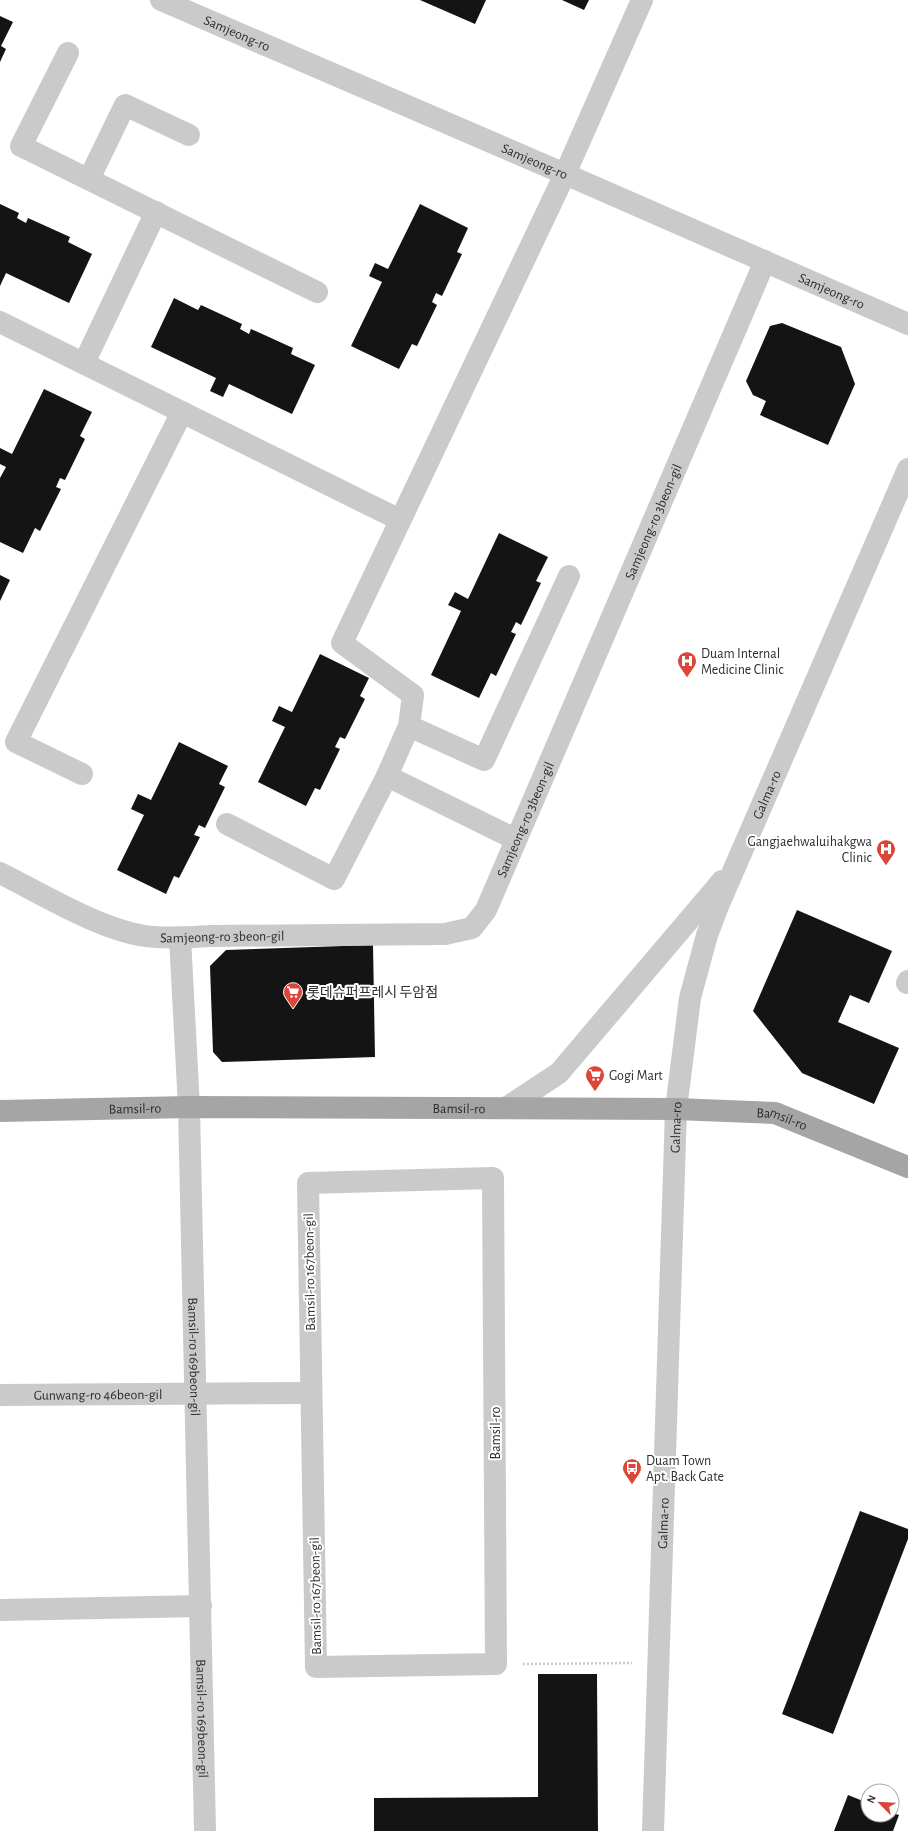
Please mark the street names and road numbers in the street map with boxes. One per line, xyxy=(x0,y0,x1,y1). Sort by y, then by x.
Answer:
street label: Samjeong-ro xyxy=(202,13,272,54)
street label: Samjeong-ro xyxy=(499,142,570,182)
street label: Samjeong-ro xyxy=(796,271,867,312)
street label: Samjeong-ro 3beon-gil xyxy=(623,462,685,582)
street label: Samjeong-ro 3beon-gil xyxy=(495,760,557,880)
street label: Galma-ro xyxy=(751,768,784,821)
street label: Samjeong-ro 3beon-gil xyxy=(160,929,284,946)
street label: Galma-ro xyxy=(669,1101,685,1153)
street label: Bamsil-ro xyxy=(108,1102,162,1117)
street label: Bamsil-ro xyxy=(433,1102,486,1116)
street label: Bamsil-ro xyxy=(756,1106,809,1133)
street label: Bamsil-ro 167beon-gil xyxy=(302,1213,318,1331)
street label: Bamsil-ro 169beon-gil xyxy=(185,1297,202,1416)
street label: Gunwang-ro 46beon-gil xyxy=(34,1388,162,1403)
street label: Bamsil-ro xyxy=(489,1407,503,1459)
street label: Galma-ro xyxy=(656,1497,672,1549)
street label: Bamsil-ro 167beon-gil xyxy=(308,1537,324,1655)
street label: Bamsil-ro 169beon-gil xyxy=(193,1659,210,1778)

